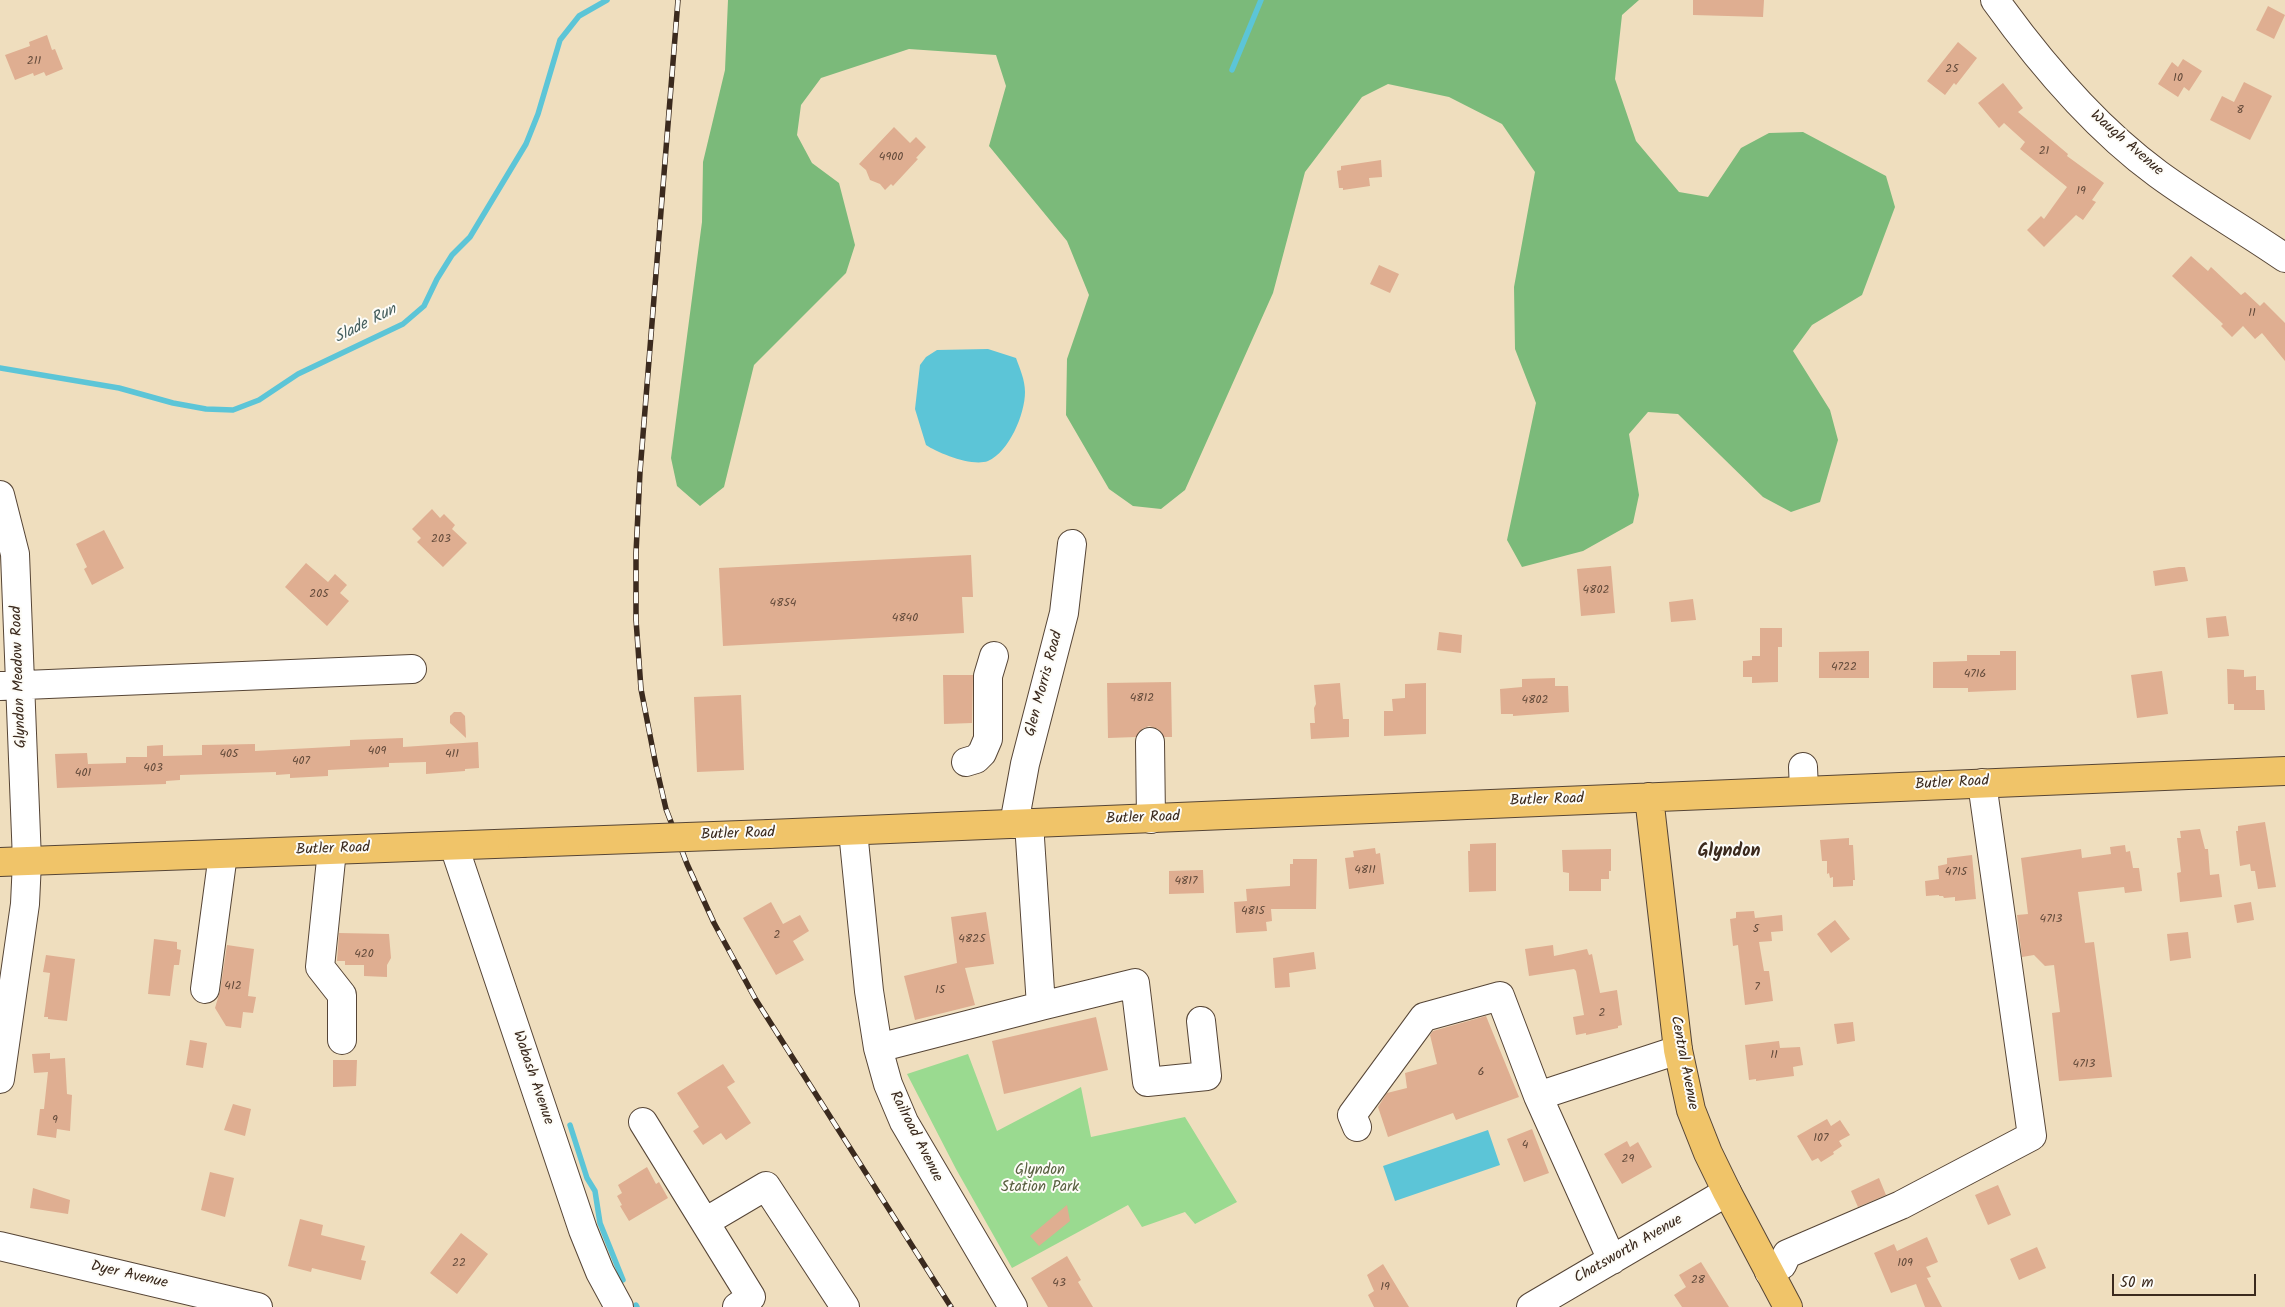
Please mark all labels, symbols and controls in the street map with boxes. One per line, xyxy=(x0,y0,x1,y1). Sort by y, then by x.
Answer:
house number: 211 xyxy=(27,55,41,69)
house number: 25 xyxy=(1945,63,1959,77)
house number: 10 xyxy=(2173,72,2183,86)
house number: 8 xyxy=(2236,104,2244,118)
street label: Waugh Avenue xyxy=(2086,107,2166,181)
house number: 21 xyxy=(2039,145,2049,159)
house number: 4900 xyxy=(879,151,903,165)
house number: 19 xyxy=(2076,185,2086,199)
water label: Slade Run xyxy=(332,301,400,349)
house number: 11 xyxy=(2248,307,2256,321)
house number: 203 xyxy=(431,533,451,547)
house number: 4802 xyxy=(1583,584,1609,598)
house number: 205 xyxy=(309,588,329,602)
house number: 4854 xyxy=(770,597,796,611)
street label: Glyndon Meadow Road xyxy=(9,606,31,748)
house number: 4840 xyxy=(892,612,918,626)
street label: Glen Morris Road xyxy=(1022,629,1068,739)
house number: 4722 xyxy=(1831,661,1857,675)
house number: 4716 xyxy=(1964,668,1986,682)
house number: 4812 xyxy=(1130,692,1154,706)
house number: 4802 xyxy=(1522,694,1548,708)
house number: 409 xyxy=(368,745,386,759)
house number: 405 xyxy=(219,748,239,762)
house number: 411 xyxy=(445,748,459,762)
house number: 407 xyxy=(292,755,310,769)
house number: 403 xyxy=(143,762,163,776)
house number: 401 xyxy=(75,767,91,781)
street label: Butler Road xyxy=(1915,773,1989,795)
street label: Butler Road xyxy=(1510,791,1584,811)
street label: Butler Road xyxy=(1106,809,1180,829)
street label: Butler Road xyxy=(701,825,775,845)
street label: Butler Road xyxy=(296,840,370,860)
district label: Glyndon xyxy=(1698,842,1760,864)
house number: 4811 xyxy=(1354,864,1376,878)
house number: 4715 xyxy=(1945,866,1967,880)
house number: 4817 xyxy=(1174,875,1198,889)
house number: 4815 xyxy=(1241,905,1265,919)
house number: 4713 xyxy=(2040,913,2062,927)
house number: 5 xyxy=(1753,923,1759,937)
house number: 2 xyxy=(774,929,780,943)
house number: 4825 xyxy=(958,933,986,947)
house number: 420 xyxy=(354,948,374,962)
house number: 412 xyxy=(224,980,242,994)
house number: 7 xyxy=(1754,981,1760,995)
house number: 15 xyxy=(935,984,945,998)
house number: 2 xyxy=(1599,1007,1605,1021)
street label: Central Avenue xyxy=(1665,1014,1701,1112)
street label: Wabash Avenue xyxy=(507,1029,557,1127)
house number: 11 xyxy=(1770,1049,1778,1063)
house number: 4713 xyxy=(2073,1058,2095,1072)
house number: 6 xyxy=(1478,1066,1484,1080)
street label: Railroad Avenue xyxy=(884,1089,946,1185)
house number: 9 xyxy=(52,1114,58,1128)
house number: 107 xyxy=(1813,1132,1829,1146)
house number: 4 xyxy=(1522,1139,1528,1153)
house number: 29 xyxy=(1622,1153,1634,1167)
park label: Glyndon Station Park xyxy=(1001,1162,1079,1197)
street label: Chatsworth Avenue xyxy=(1572,1212,1686,1288)
house number: 22 xyxy=(452,1257,466,1271)
house number: 109 xyxy=(1897,1257,1913,1271)
street label: Dyer Avenue xyxy=(89,1258,169,1294)
scale bar xyxy=(2115,1264,2259,1296)
text: 50 m xyxy=(2120,1271,2154,1295)
house number: 28 xyxy=(1691,1274,1705,1288)
house number: 43 xyxy=(1052,1277,1066,1291)
house number: 19 xyxy=(1380,1281,1390,1295)

